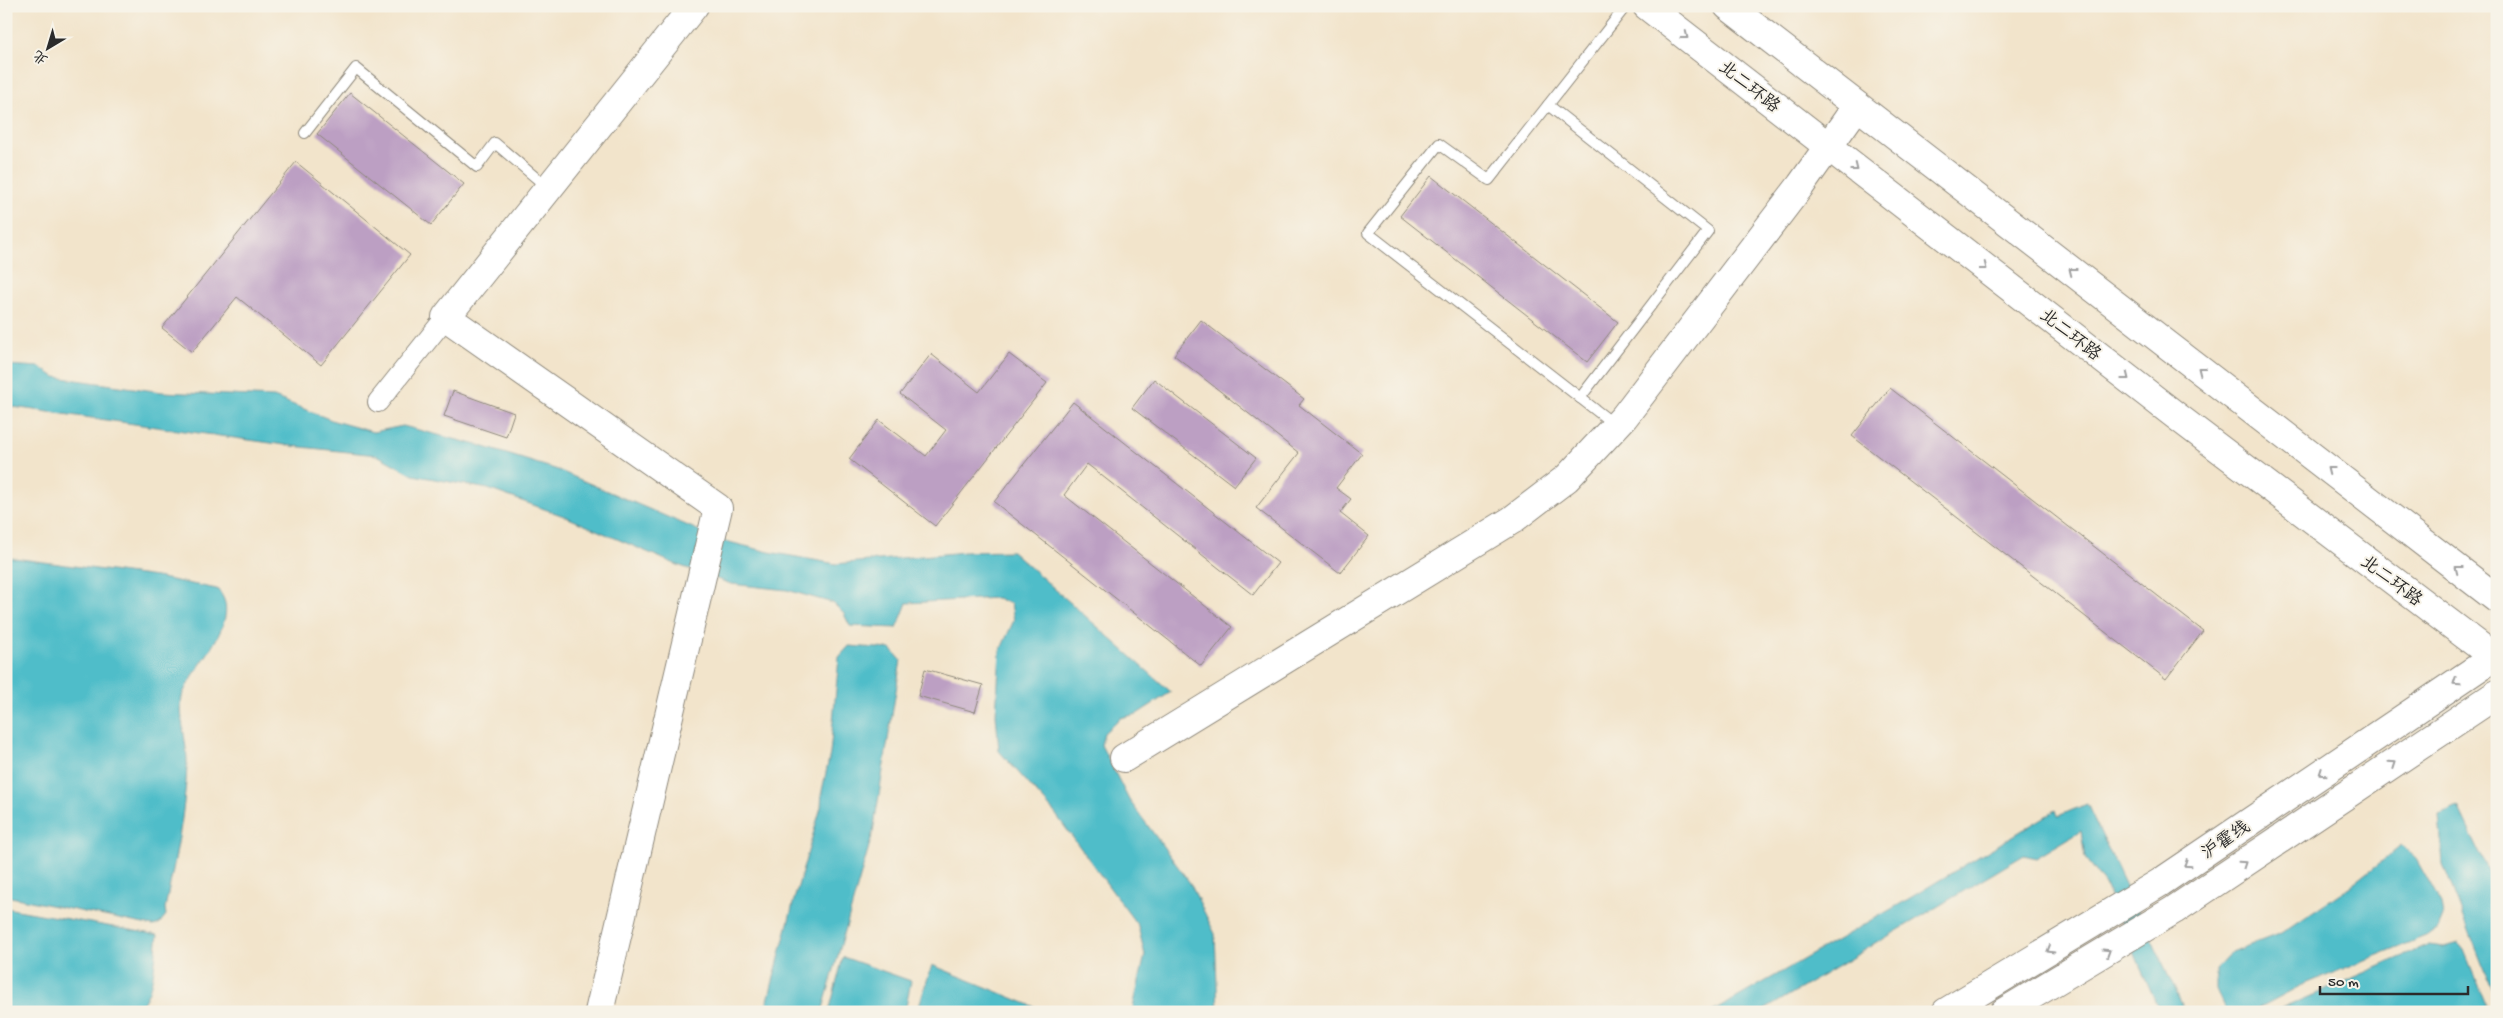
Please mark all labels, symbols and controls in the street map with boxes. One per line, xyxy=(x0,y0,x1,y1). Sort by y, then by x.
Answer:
north arrow xyxy=(22,22,72,72)
one-way arrow xyxy=(1679,30,1689,39)
text: 北 xyxy=(31,45,52,67)
street label: 北二环路 xyxy=(1714,57,1784,118)
one-way arrow xyxy=(1849,162,1858,170)
one-way arrow xyxy=(1978,261,1988,270)
one-way arrow xyxy=(2069,268,2078,277)
street label: 北二环路 xyxy=(2035,305,2105,366)
one-way arrow xyxy=(2198,368,2207,376)
one-way arrow xyxy=(2120,372,2129,380)
one-way arrow xyxy=(2327,467,2336,475)
street label: 北二环路 xyxy=(2355,551,2426,612)
one-way arrow xyxy=(2455,567,2464,575)
one-way arrow xyxy=(2453,676,2462,685)
one-way arrow xyxy=(2387,761,2396,770)
one-way arrow xyxy=(2318,767,2328,776)
street label: 沪霍线 xyxy=(2198,816,2255,865)
one-way arrow xyxy=(2183,858,2193,867)
one-way arrow xyxy=(2238,861,2247,870)
one-way arrow xyxy=(2046,944,2055,954)
one-way arrow xyxy=(2101,949,2110,958)
scale bar xyxy=(2320,963,2468,995)
text: 50 m xyxy=(2328,974,2359,992)

